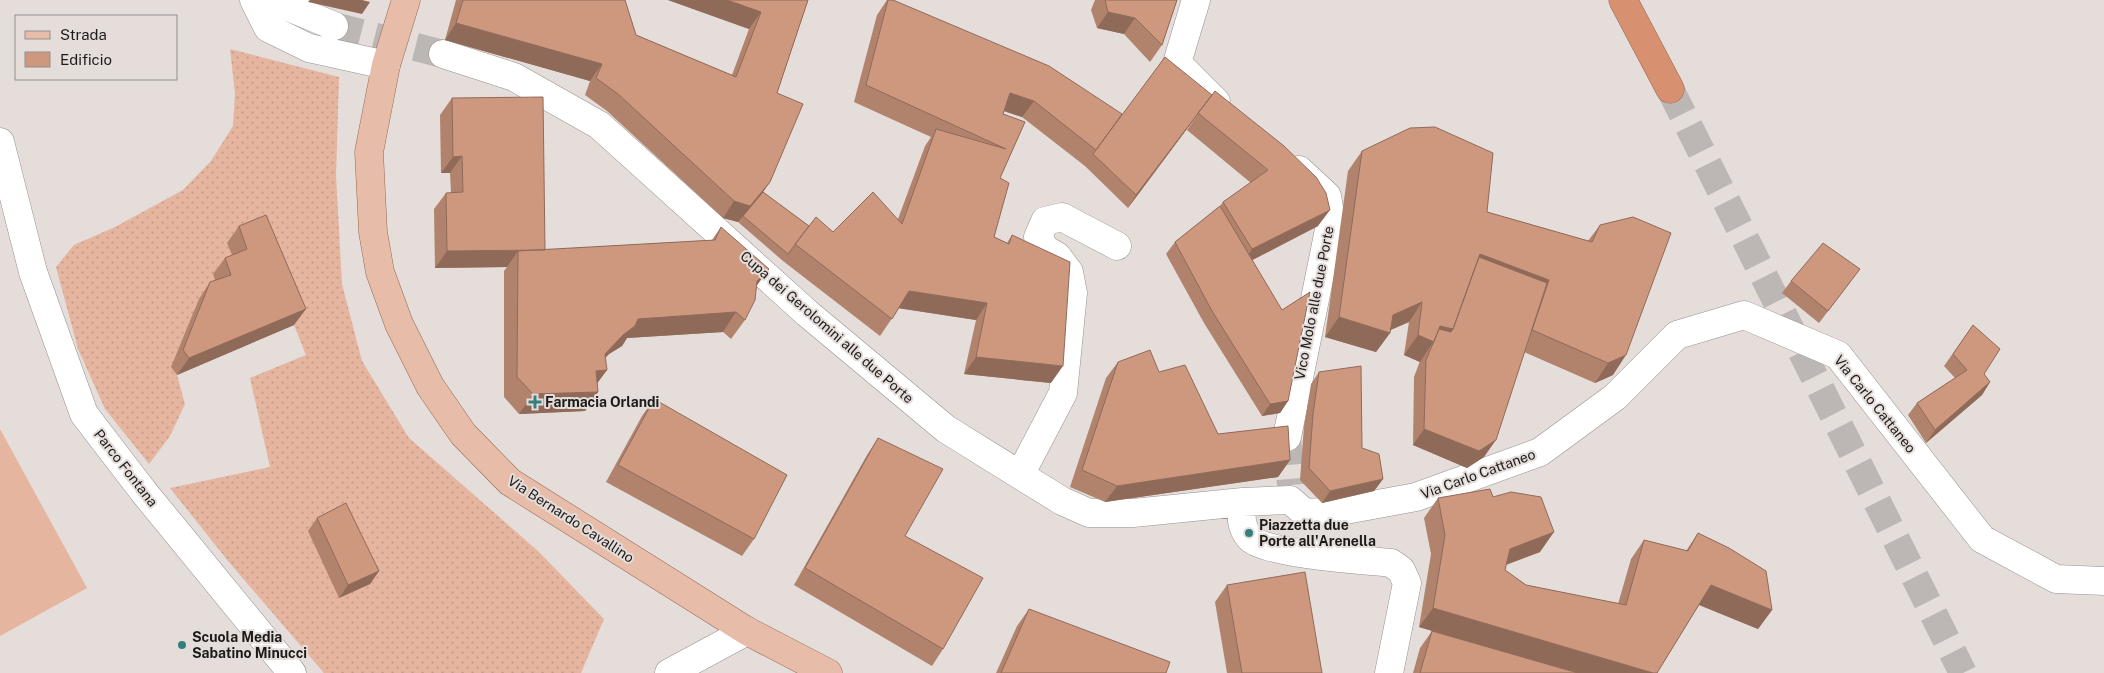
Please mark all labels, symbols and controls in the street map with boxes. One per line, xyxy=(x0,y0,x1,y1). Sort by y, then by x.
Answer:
legend xyxy=(15,15,178,80)
text: Strada xyxy=(60,26,107,43)
text: Edificio xyxy=(60,51,112,68)
street label: Vico Molo alle due Porte xyxy=(1291,225,1337,381)
street label: Cupa dei Gerolomini alle due Porte xyxy=(737,248,917,406)
street label: Via Carlo Cattaneo xyxy=(1831,352,1919,456)
place label: Farmacia Orlandi xyxy=(545,394,659,410)
marker: Farmacia Orlandi xyxy=(529,396,541,408)
street label: Parco Fontana xyxy=(91,426,161,510)
street label: Via Carlo Cattaneo xyxy=(1419,446,1538,502)
street label: Via Bernardo Cavallino xyxy=(505,472,637,566)
place label: Piazzetta due Porte all'Arenella xyxy=(1259,517,1376,549)
marker: Piazzetta due Porte all'Arenella xyxy=(1243,527,1255,539)
place label: Scuola Media Sabatino Minucci xyxy=(192,629,307,661)
marker: Scuola Media Sabatino Minucci xyxy=(176,639,188,651)

